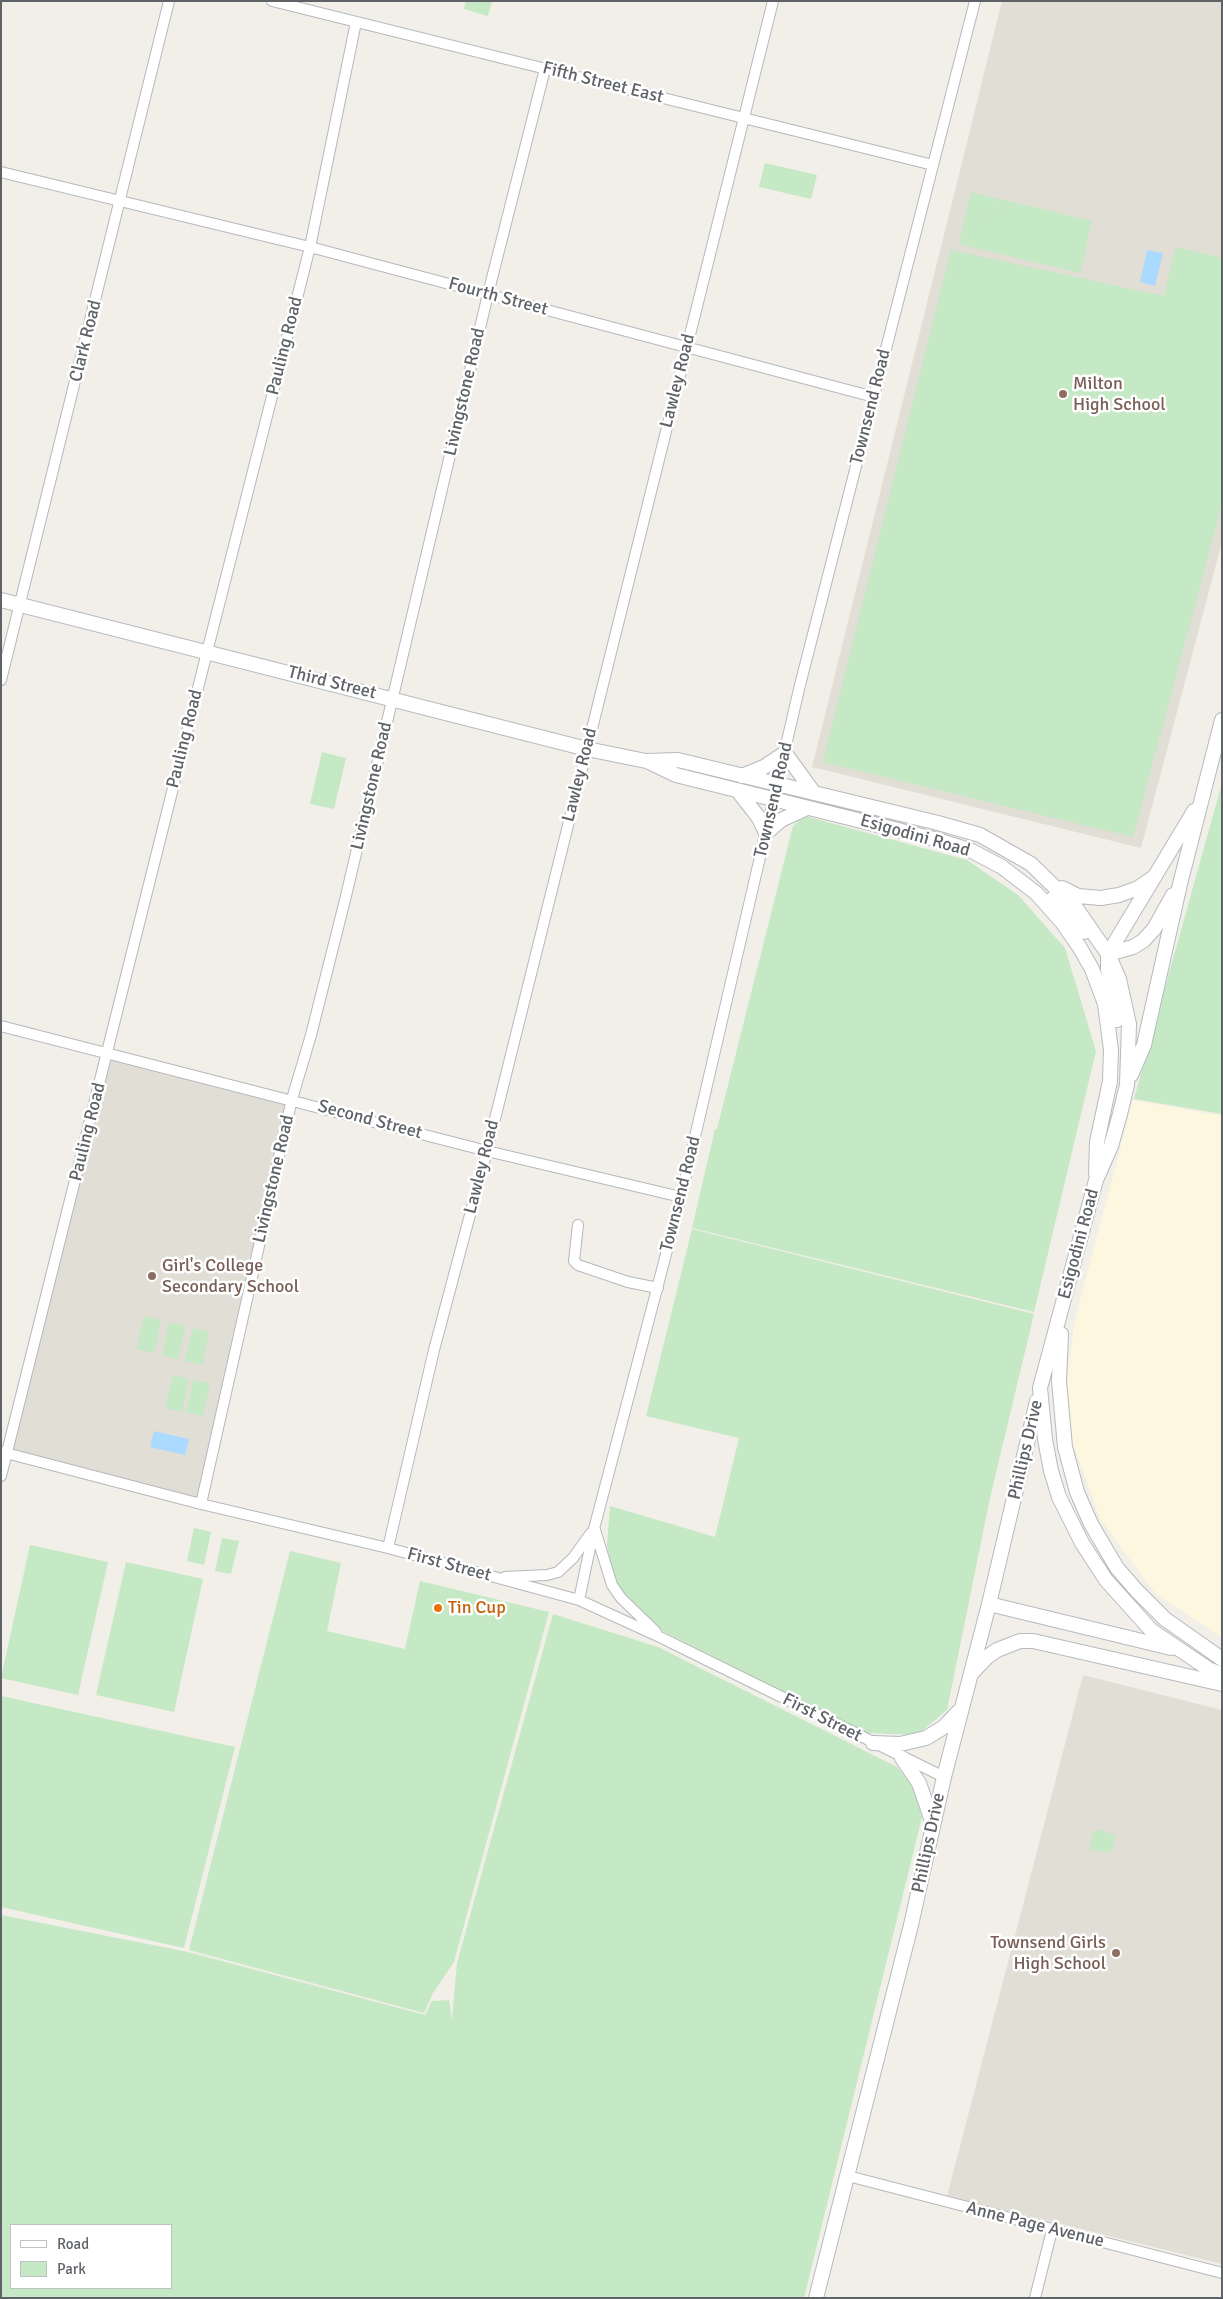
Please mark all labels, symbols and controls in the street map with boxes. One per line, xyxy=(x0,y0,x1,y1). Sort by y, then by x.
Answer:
street label: Fifth Street East xyxy=(540,58,666,108)
street label: Fourth Street xyxy=(446,273,550,321)
street label: Pauling Road xyxy=(262,295,308,397)
street label: Clark Road xyxy=(65,298,107,384)
street label: Livingstone Road xyxy=(440,326,490,458)
street label: Lawley Road xyxy=(656,332,700,430)
street label: Townsend Road xyxy=(846,347,896,467)
place label: Milton High School xyxy=(1073,373,1166,416)
marker: Milton High School xyxy=(1057,388,1069,400)
street label: Third Street xyxy=(286,662,378,704)
street label: Pauling Road xyxy=(162,688,208,790)
street label: Livingstone Road xyxy=(347,720,397,852)
street label: Lawley Road xyxy=(558,726,602,824)
street label: Townsend Road xyxy=(750,740,798,860)
street label: Esigodini Road xyxy=(858,810,972,862)
street label: Pauling Road xyxy=(65,1081,111,1183)
street label: Second Street xyxy=(316,1096,424,1144)
street label: Livingstone Road xyxy=(249,1113,299,1245)
street label: Lawley Road xyxy=(460,1118,504,1216)
street label: Townsend Road xyxy=(656,1134,706,1254)
street label: Esigodini Road xyxy=(1054,1186,1104,1302)
place label: Girl's College Secondary School xyxy=(162,1255,299,1298)
marker: Girl's College Secondary School xyxy=(146,1270,158,1282)
street label: Phillips Drive xyxy=(1004,1398,1048,1502)
street label: First Street xyxy=(405,1543,493,1587)
place label: Tin Cup xyxy=(448,1597,506,1619)
marker: Tin Cup xyxy=(432,1602,444,1614)
street label: First Street xyxy=(779,1689,865,1747)
street label: Phillips Drive xyxy=(908,1791,950,1895)
place label: Townsend Girls High School xyxy=(990,1932,1106,1975)
marker: Townsend Girls High School xyxy=(1110,1947,1122,1959)
street label: Anne Page Avenue xyxy=(964,2197,1106,2253)
legend xyxy=(10,2224,172,2289)
text: Road xyxy=(57,2235,89,2253)
text: Park xyxy=(57,2260,86,2278)

